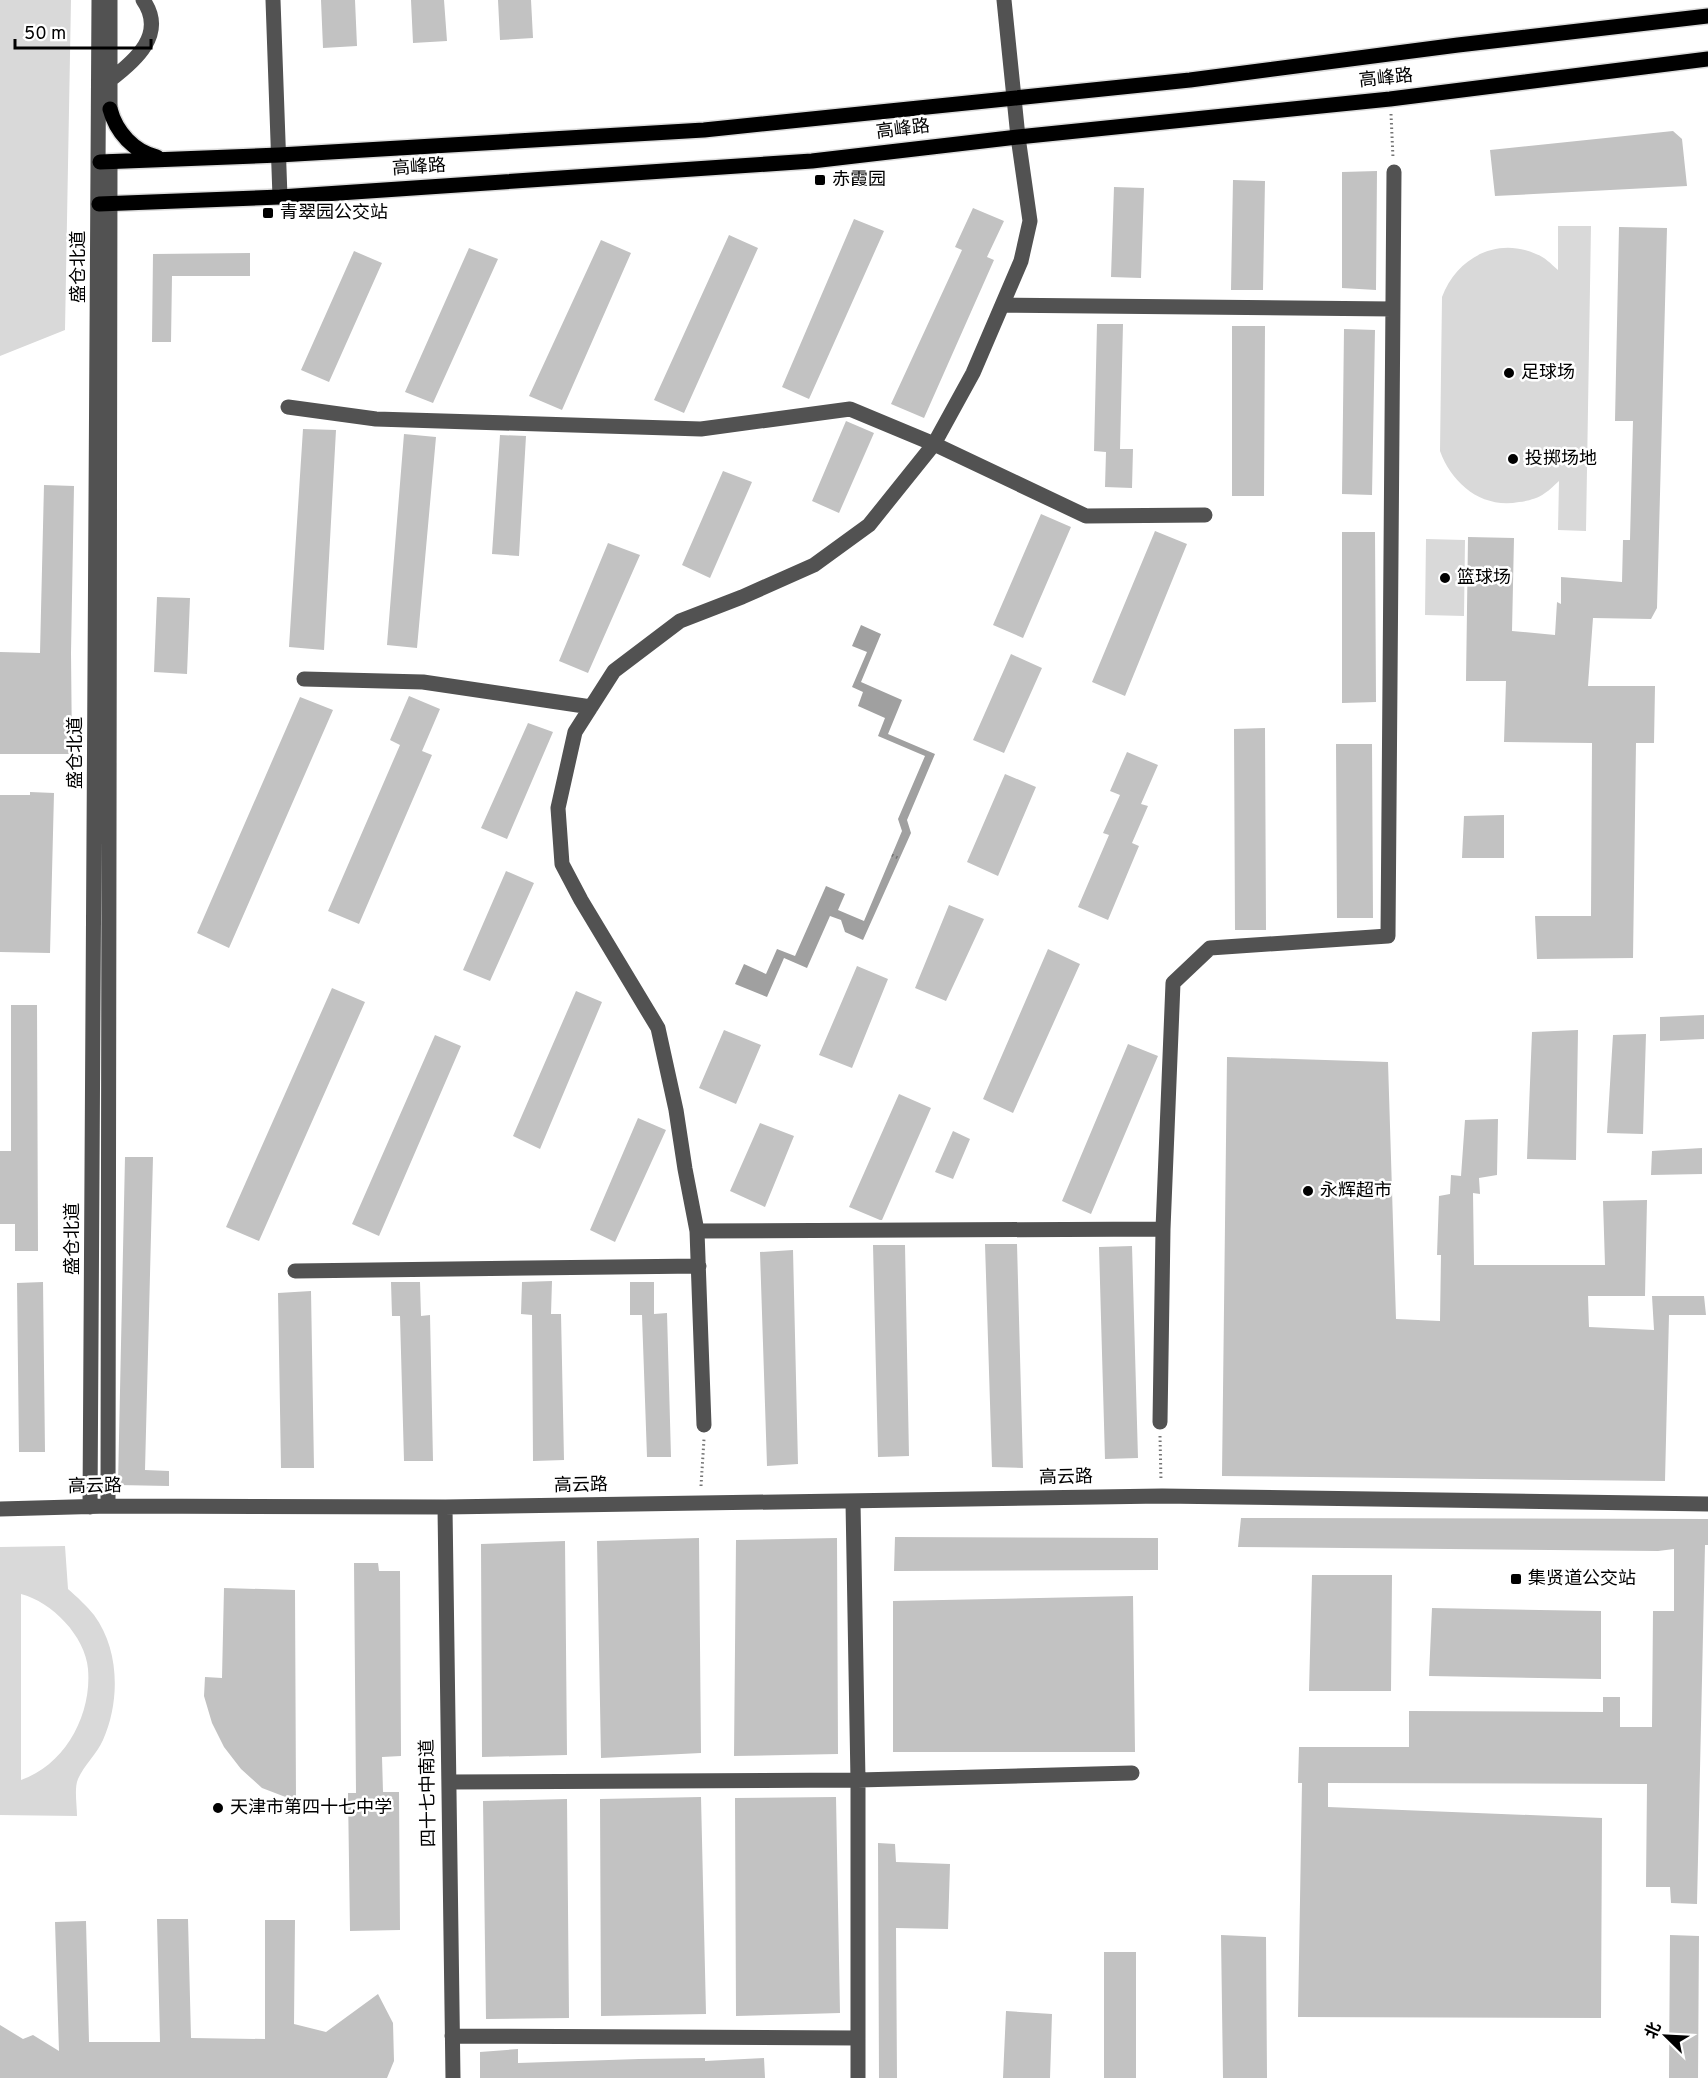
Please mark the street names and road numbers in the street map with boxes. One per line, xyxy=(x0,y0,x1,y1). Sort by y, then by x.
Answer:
street label: 高峰路 xyxy=(1358,65,1414,93)
street label: 高峰路 xyxy=(875,115,931,145)
street label: 高峰路 xyxy=(391,155,447,181)
street label: 盛仓北道 xyxy=(68,231,91,303)
street label: 盛仓北道 xyxy=(65,717,88,789)
street label: 盛仓北道 xyxy=(62,1203,85,1275)
street label: 高云路 xyxy=(1039,1466,1093,1490)
street label: 高云路 xyxy=(554,1474,608,1498)
street label: 高云路 xyxy=(68,1475,122,1499)
street label: 四十七中南道 xyxy=(417,1739,441,1847)

